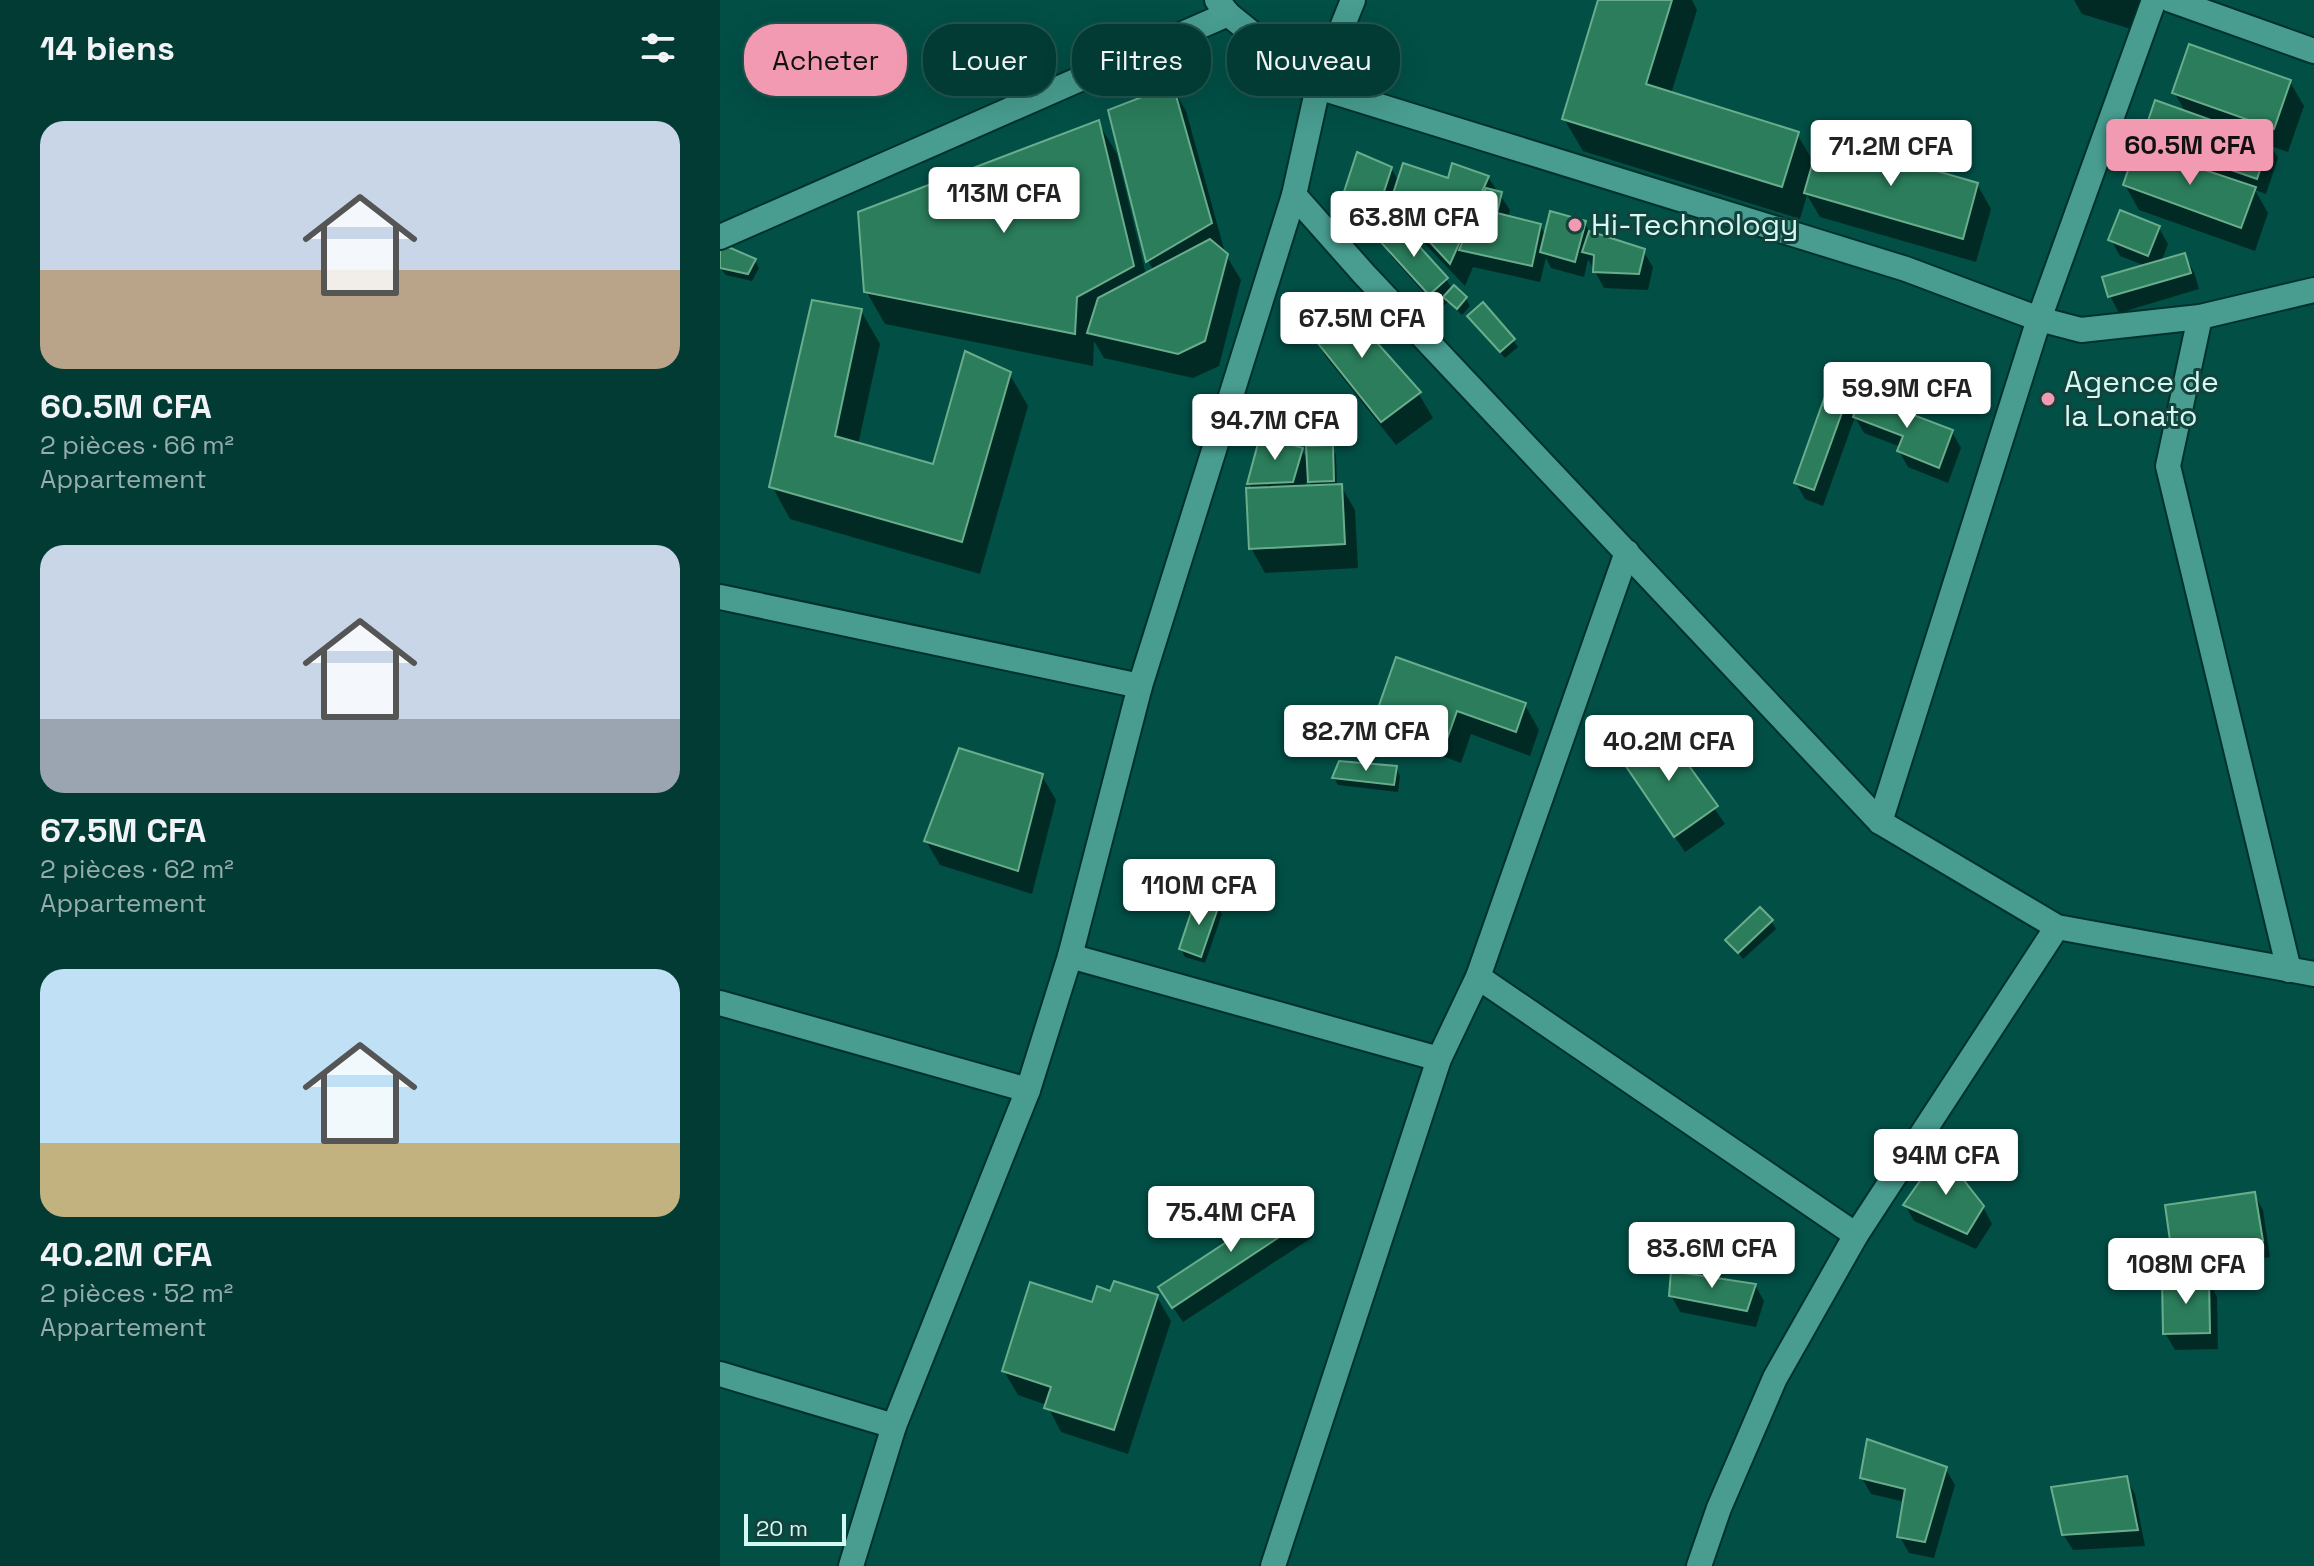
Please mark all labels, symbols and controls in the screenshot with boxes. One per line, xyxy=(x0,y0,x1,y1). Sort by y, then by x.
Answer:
chip: Acheter xyxy=(744,24,907,96)
chip: Louer xyxy=(923,24,1056,96)
chip: Filtres xyxy=(1072,24,1211,96)
chip: Nouveau xyxy=(1227,24,1400,96)
icon: filters xyxy=(636,26,680,70)
text: 14 biens xyxy=(40,27,175,70)
pin: 60.5M CFA xyxy=(2098,119,2282,187)
pin: 71.2M CFA xyxy=(1799,120,1983,188)
text: 60.5M CFA xyxy=(2124,128,2256,162)
text: 71.2M CFA xyxy=(1829,129,1953,163)
pin: 113M CFA xyxy=(921,167,1087,235)
icon: home xyxy=(288,173,432,317)
text: 113M CFA xyxy=(947,176,1061,210)
pin: 63.8M CFA xyxy=(1322,191,1506,259)
text: 63.8M CFA xyxy=(1349,200,1479,234)
place label: Hi-Technology xyxy=(1591,205,1798,244)
marker: Hi-Technology xyxy=(1566,216,1584,234)
pin: 67.5M CFA xyxy=(1270,292,1454,360)
text: 67.5M CFA xyxy=(1298,301,1426,335)
pin: 59.9M CFA xyxy=(1815,362,1999,430)
place label: Agence de la Lonato xyxy=(2064,362,2219,435)
text: 59.9M CFA xyxy=(1842,371,1972,405)
text: 60.5M CFA xyxy=(40,385,212,428)
marker: Agence de la Lonato xyxy=(2039,390,2057,408)
pin: 94.7M CFA xyxy=(1183,394,1367,462)
text: 94.7M CFA xyxy=(1210,403,1340,437)
text: 2 pièces · 66 m² xyxy=(40,428,234,462)
text: Appartement xyxy=(40,462,207,496)
icon: home xyxy=(288,597,432,741)
pin: 82.7M CFA xyxy=(1274,705,1458,773)
text: 82.7M CFA xyxy=(1302,714,1430,748)
pin: 40.2M CFA xyxy=(1577,715,1761,783)
text: 40.2M CFA xyxy=(1603,724,1735,758)
text: 67.5M CFA xyxy=(40,809,206,852)
text: 2 pièces · 62 m² xyxy=(40,852,234,886)
pin: 110M CFA xyxy=(1116,859,1282,927)
text: 110M CFA xyxy=(1141,868,1257,902)
text: Appartement xyxy=(40,886,207,920)
icon: home xyxy=(288,1021,432,1165)
pin: 94M CFA xyxy=(1872,1129,2020,1197)
text: 94M CFA xyxy=(1892,1138,2000,1172)
pin: 75.4M CFA xyxy=(1139,1186,1323,1254)
text: 75.4M CFA xyxy=(1166,1195,1296,1229)
pin: 83.6M CFA xyxy=(1620,1222,1804,1290)
text: 83.6M CFA xyxy=(1647,1231,1777,1265)
text: 40.2M CFA xyxy=(40,1233,212,1276)
pin: 108M CFA xyxy=(2103,1238,2269,1306)
text: 108M CFA xyxy=(2126,1247,2246,1281)
text: 2 pièces · 52 m² xyxy=(40,1276,233,1310)
text: Appartement xyxy=(40,1310,207,1344)
scale bar xyxy=(744,1510,846,1546)
text: 20 m xyxy=(756,1514,808,1542)

